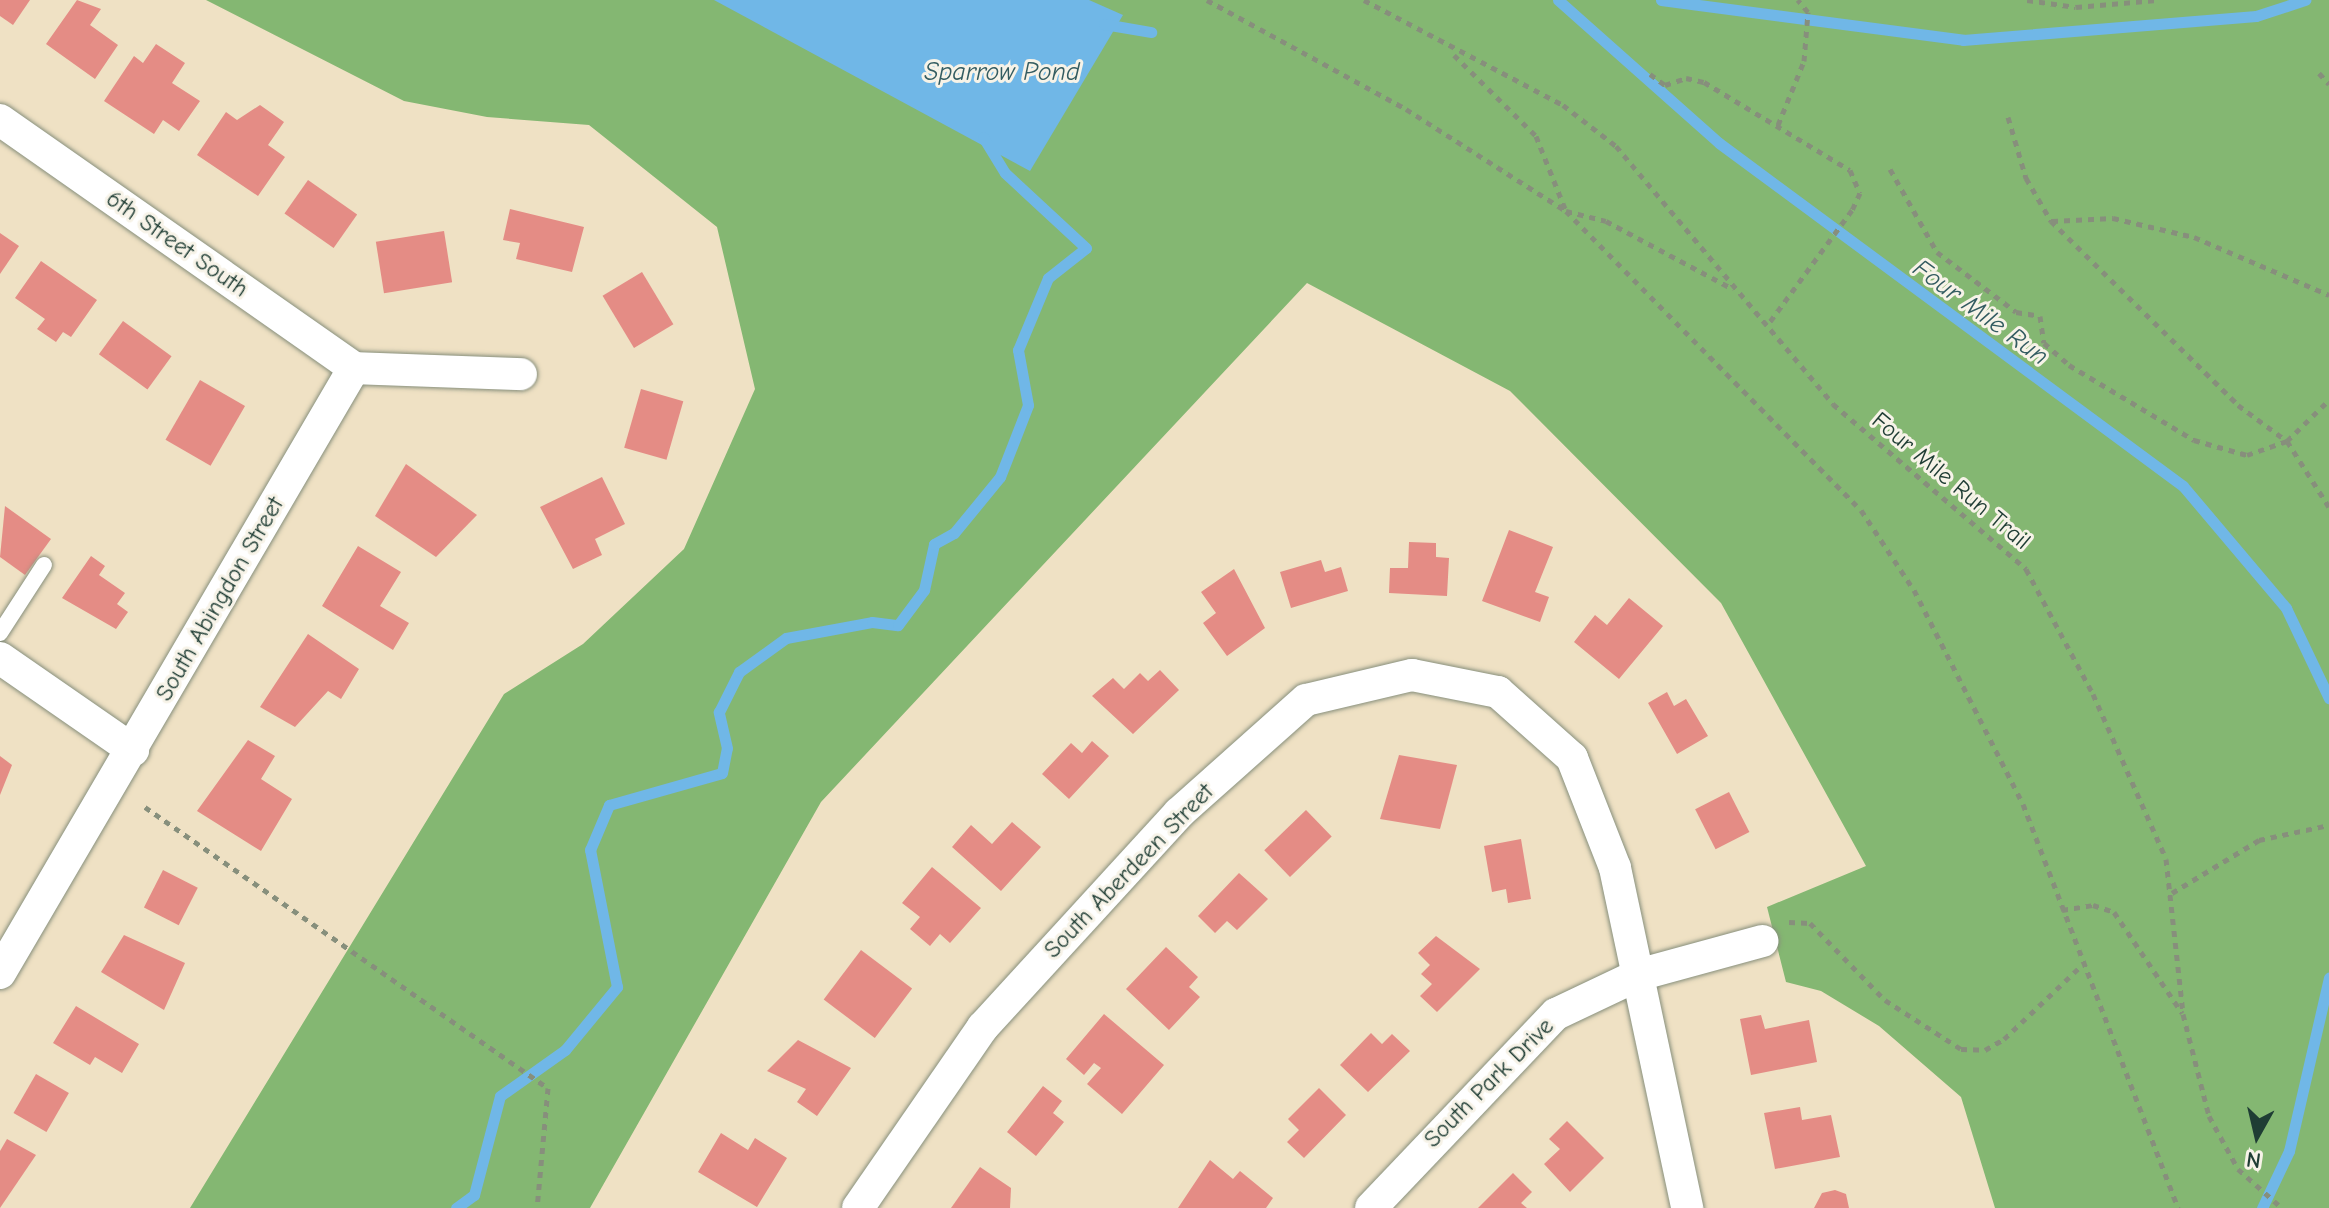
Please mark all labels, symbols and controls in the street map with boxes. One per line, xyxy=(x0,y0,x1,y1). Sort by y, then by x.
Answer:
water label: Sparrow Pond xyxy=(924,57,1080,89)
street label: 6th Street South xyxy=(100,184,254,304)
water label: Four Mile Run xyxy=(1906,253,2054,373)
street label: Four Mile Run Trail xyxy=(1866,406,2036,556)
street label: South Abingdon Street xyxy=(150,492,290,706)
street label: South Aberdeen Street xyxy=(1038,778,1220,964)
street label: South Park Drive xyxy=(1418,1012,1560,1154)
north arrow xyxy=(2217,1096,2297,1176)
text: N xyxy=(2245,1146,2263,1174)

